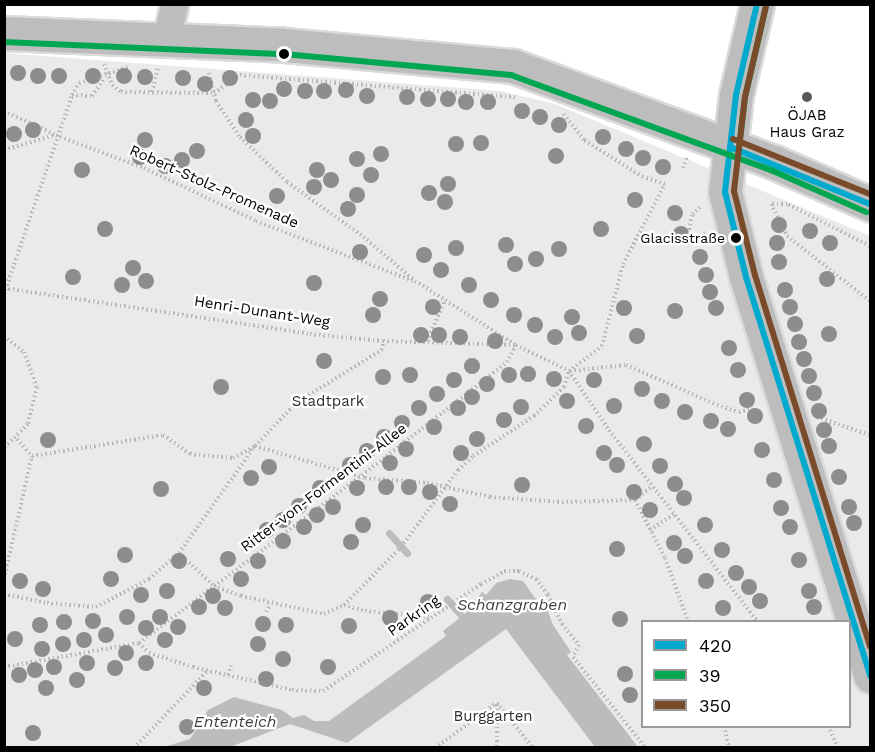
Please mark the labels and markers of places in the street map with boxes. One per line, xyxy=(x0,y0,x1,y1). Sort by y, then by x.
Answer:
unlabelled marker xyxy=(278,48,290,60)
marker: ÖJAB Haus Graz xyxy=(800,90,814,104)
place label: ÖJAB Haus Graz xyxy=(770,106,844,141)
place label: Glacisstraße xyxy=(640,230,725,246)
marker: Glacisstraße xyxy=(730,232,742,244)

